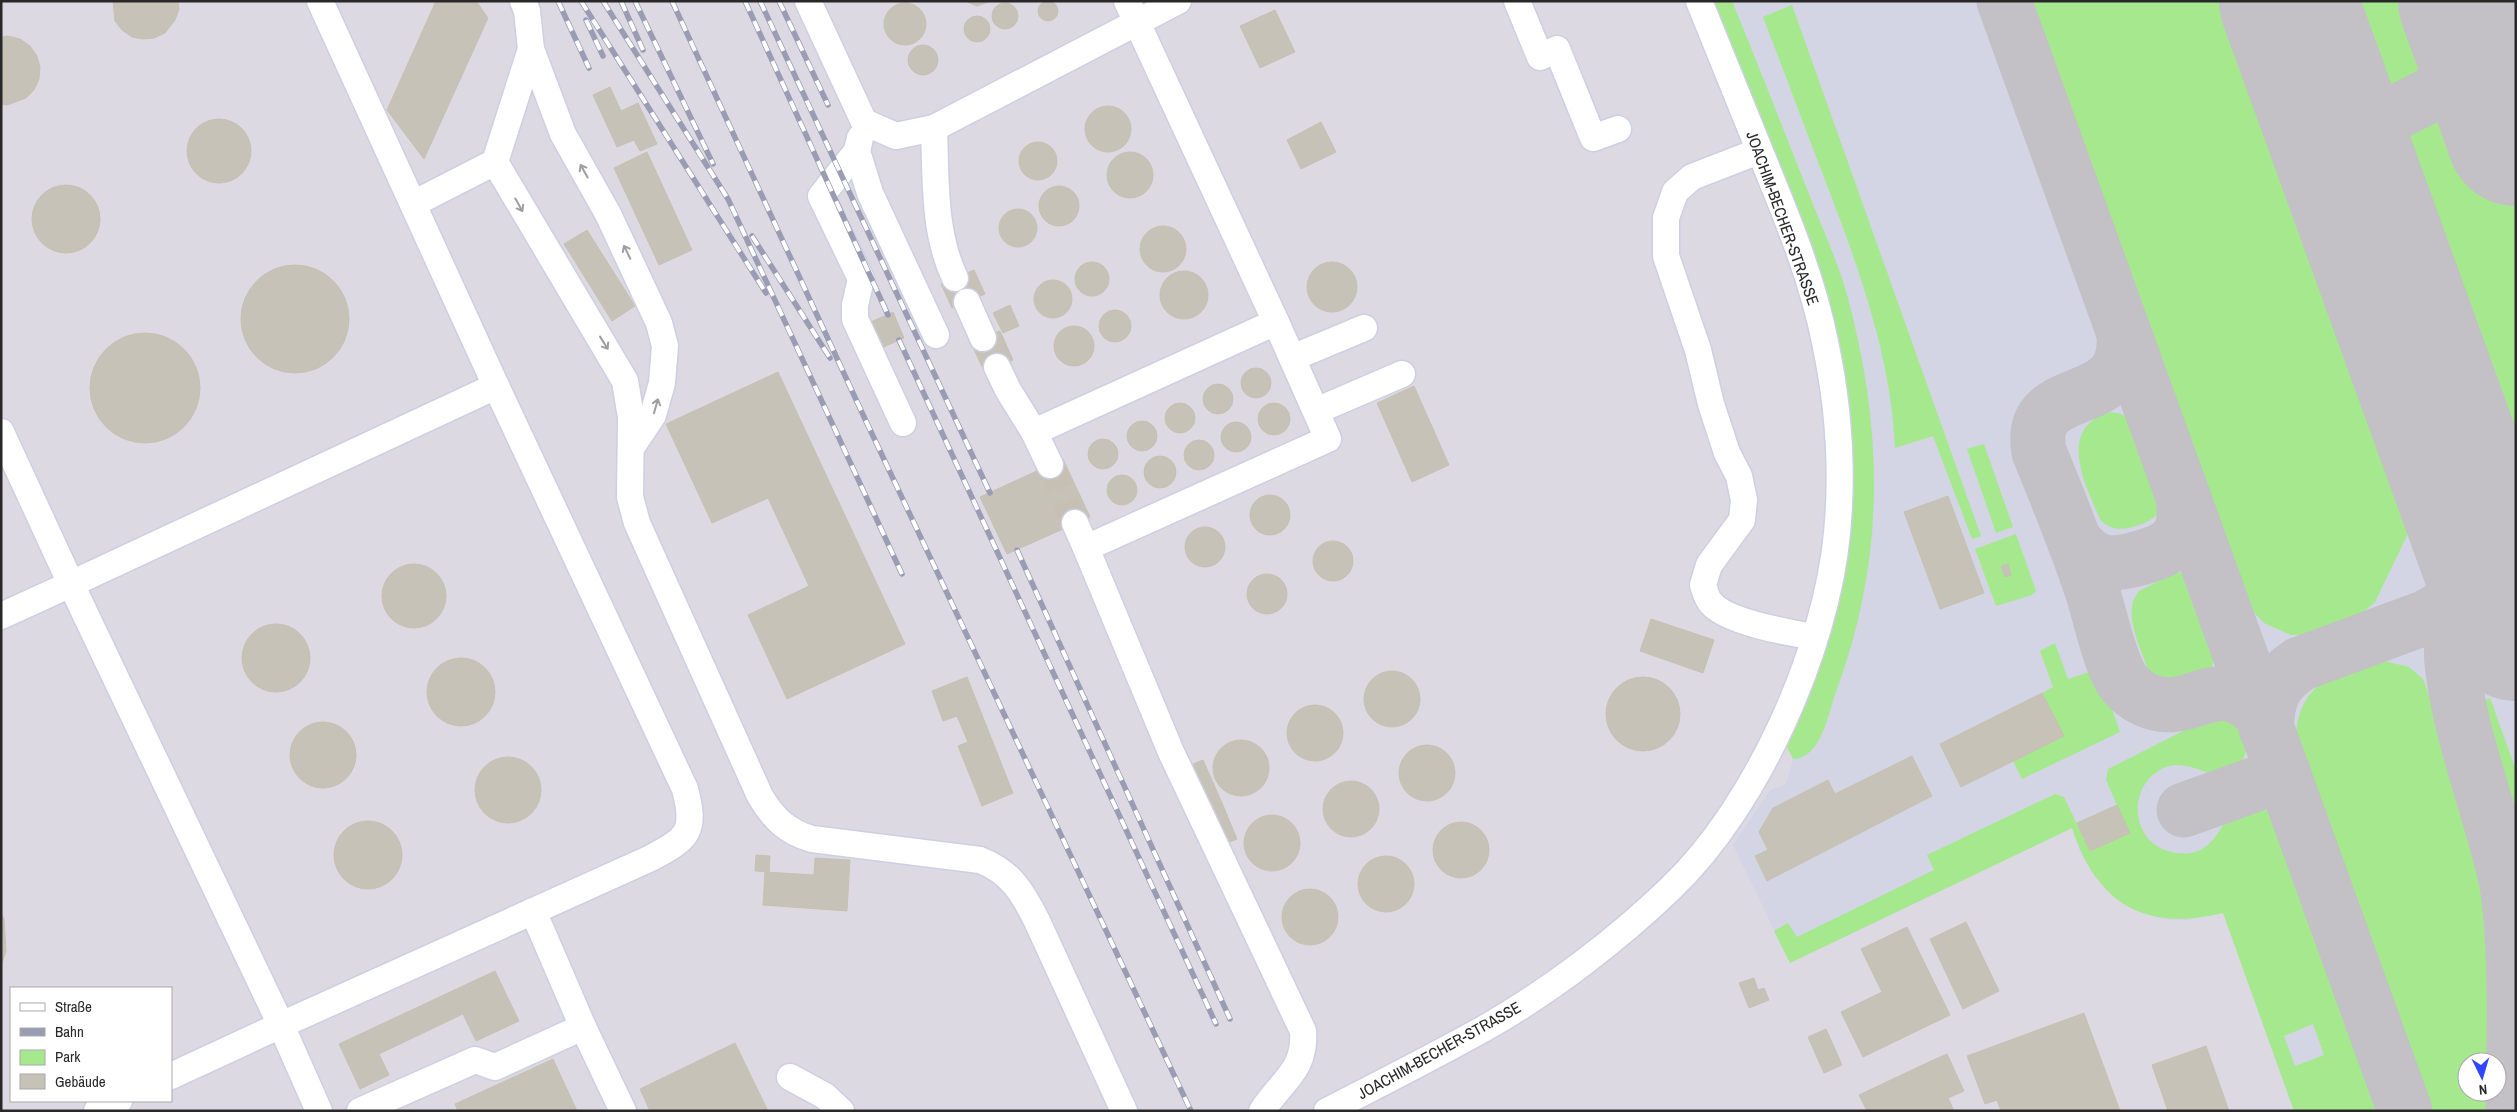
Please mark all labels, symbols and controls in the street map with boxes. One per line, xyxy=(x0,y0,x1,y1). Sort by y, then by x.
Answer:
street label: JOACHIM-BECHER-STRASSE xyxy=(1741,128,1825,308)
one-way arrow xyxy=(579,165,589,179)
one-way arrow xyxy=(514,197,524,211)
one-way arrow xyxy=(621,245,631,260)
one-way arrow xyxy=(599,336,609,350)
one-way arrow xyxy=(651,398,661,414)
legend xyxy=(10,987,172,1102)
text: Straße xyxy=(55,996,92,1017)
street label: JOACHIM-BECHER-STRASSE xyxy=(1353,996,1525,1104)
text: Bahn xyxy=(55,1021,84,1042)
text: Park xyxy=(55,1046,81,1067)
north arrow xyxy=(2457,1052,2507,1102)
text: Gebäude xyxy=(55,1071,106,1092)
text: N xyxy=(2478,1081,2488,1099)

